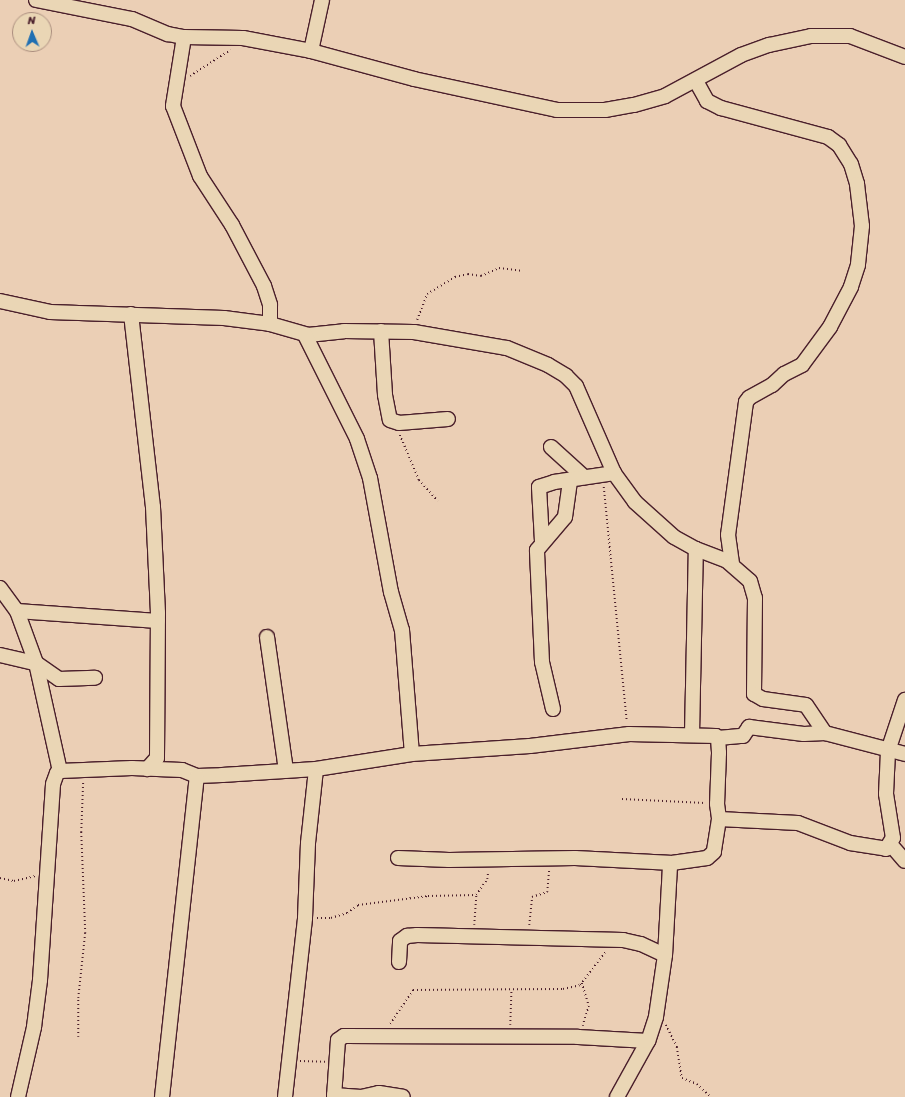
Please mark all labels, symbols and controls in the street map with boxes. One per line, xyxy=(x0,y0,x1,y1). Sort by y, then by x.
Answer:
text: N xyxy=(27,11,36,30)
north arrow xyxy=(12,12,52,52)

